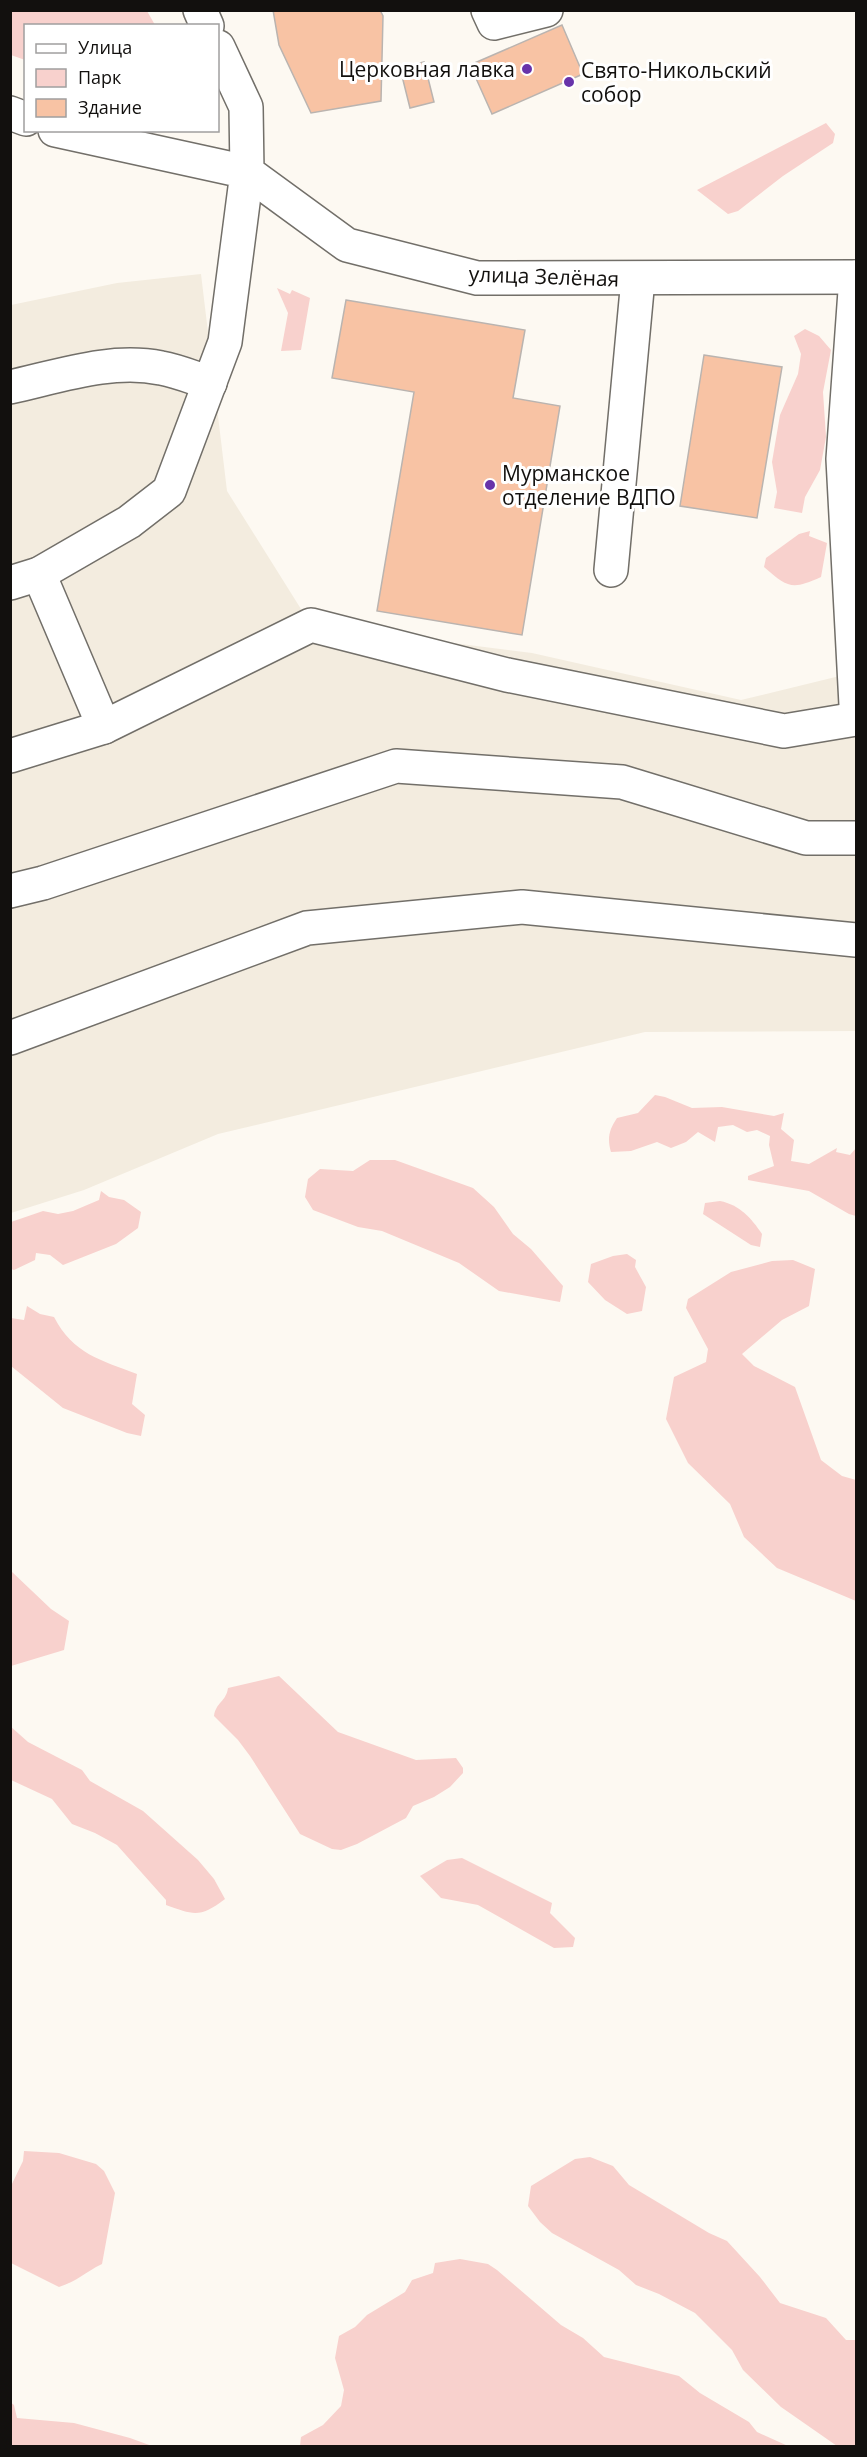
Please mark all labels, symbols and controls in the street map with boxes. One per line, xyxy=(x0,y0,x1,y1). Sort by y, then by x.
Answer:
legend xyxy=(24,24,219,132)
text: Улица xyxy=(78,35,132,59)
place label: Церковная лавка xyxy=(339,55,515,83)
place label: Свято-Никольский собор xyxy=(581,56,772,108)
marker: Церковная лавка xyxy=(520,62,534,76)
text: Парк xyxy=(78,65,122,89)
marker: Свято-Никольский собор xyxy=(562,75,576,89)
text: Здание xyxy=(78,95,142,119)
street label: улица Зелёная xyxy=(468,259,620,293)
place label: Мурманское отделение ВДПО xyxy=(502,459,676,511)
marker: Мурманское отделение ВДПО xyxy=(483,478,497,492)

